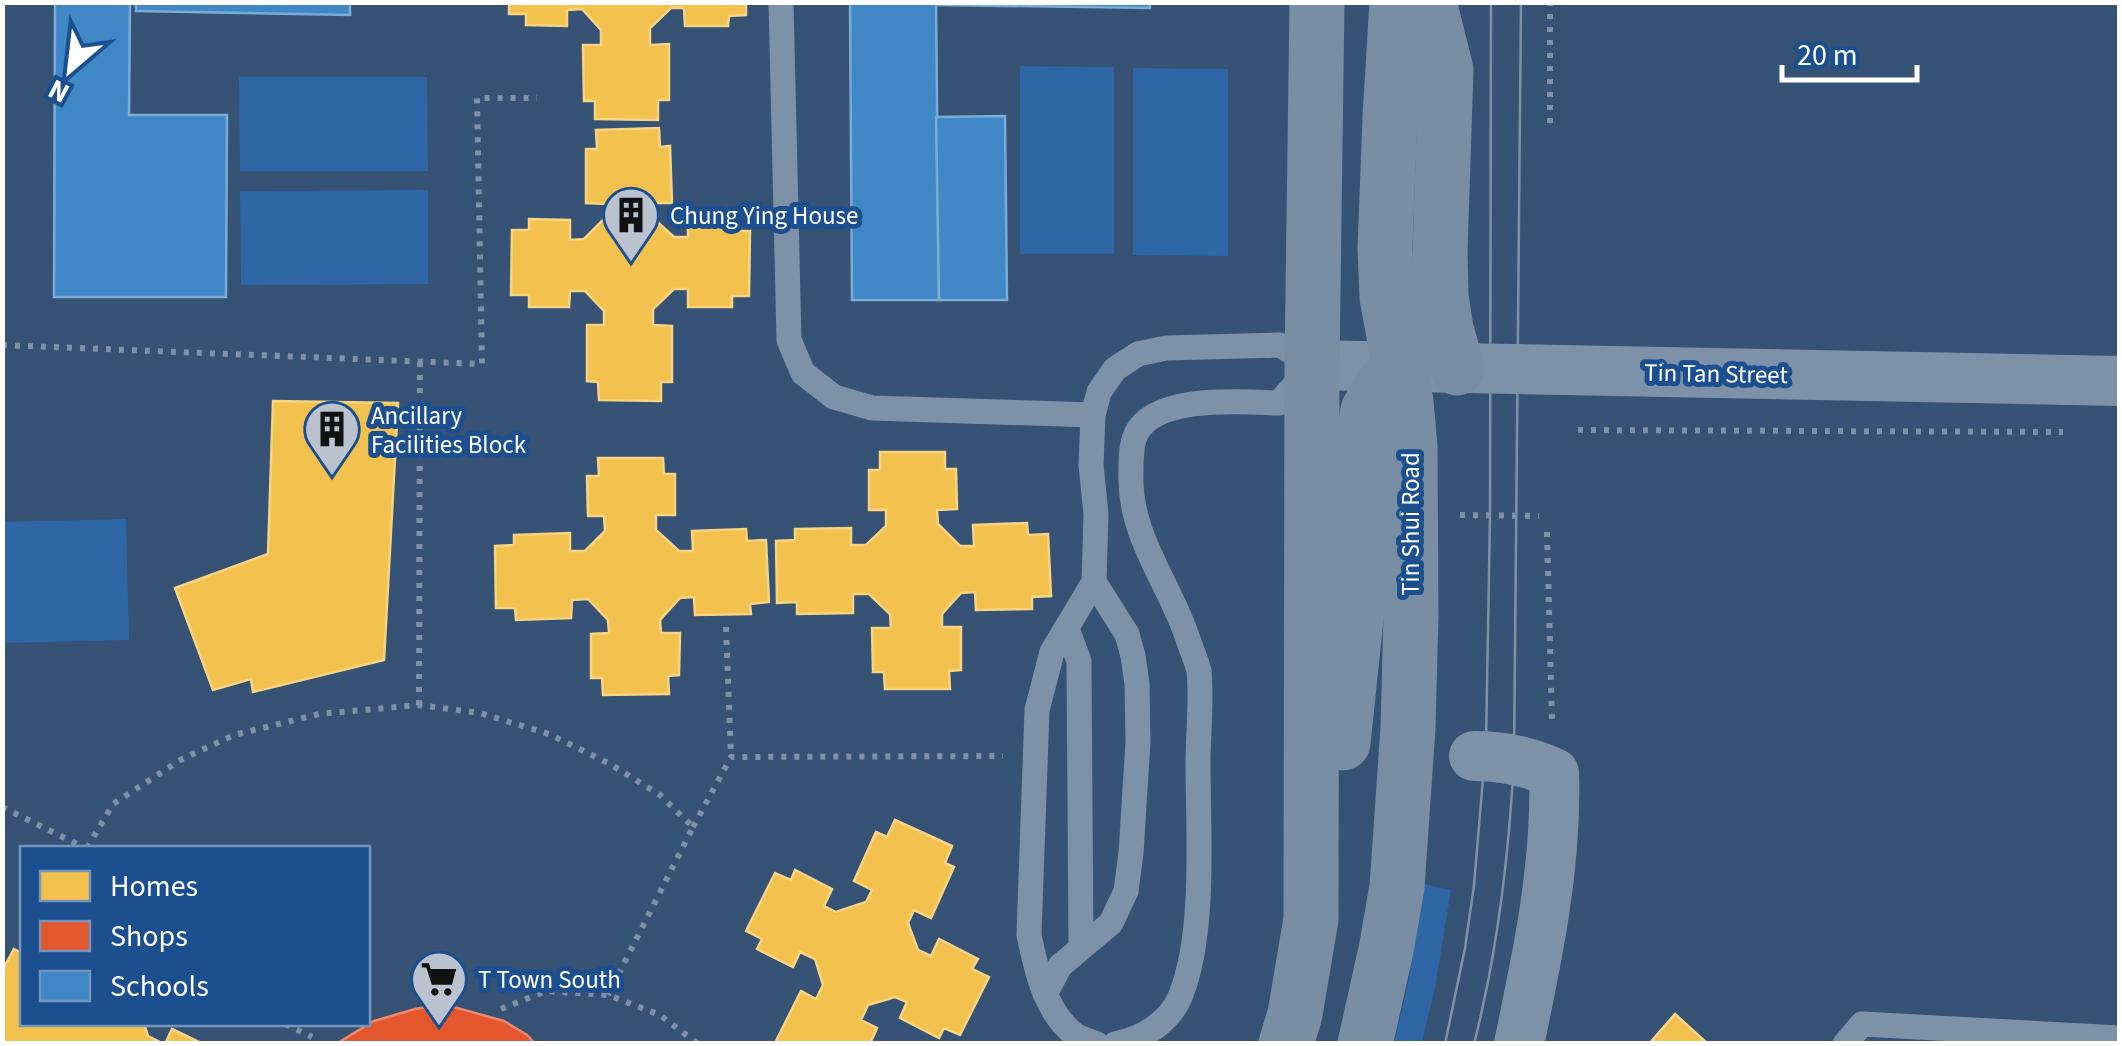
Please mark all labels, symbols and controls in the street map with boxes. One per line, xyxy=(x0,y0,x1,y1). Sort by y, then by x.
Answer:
north arrow xyxy=(20,20,120,120)
scale bar xyxy=(1782,20,1917,82)
text: 20 m xyxy=(1797,34,1858,77)
text: N xyxy=(41,69,76,113)
building icon: Chung Ying House xyxy=(601,185,661,264)
place label: Chung Ying House xyxy=(670,198,858,234)
street label: Tin Tan Street xyxy=(1644,355,1789,393)
place label: Ancillary Facilities Block xyxy=(371,398,527,463)
building icon: Ancillary Facilities Block xyxy=(302,399,362,478)
street label: Tin Shui Road xyxy=(1393,452,1429,596)
legend xyxy=(20,846,370,1026)
text: Homes xyxy=(110,865,198,908)
text: Shops xyxy=(110,915,188,958)
supermarket icon: T Town South xyxy=(409,949,469,1028)
place label: T Town South xyxy=(478,962,621,998)
text: Schools xyxy=(110,965,209,1008)

